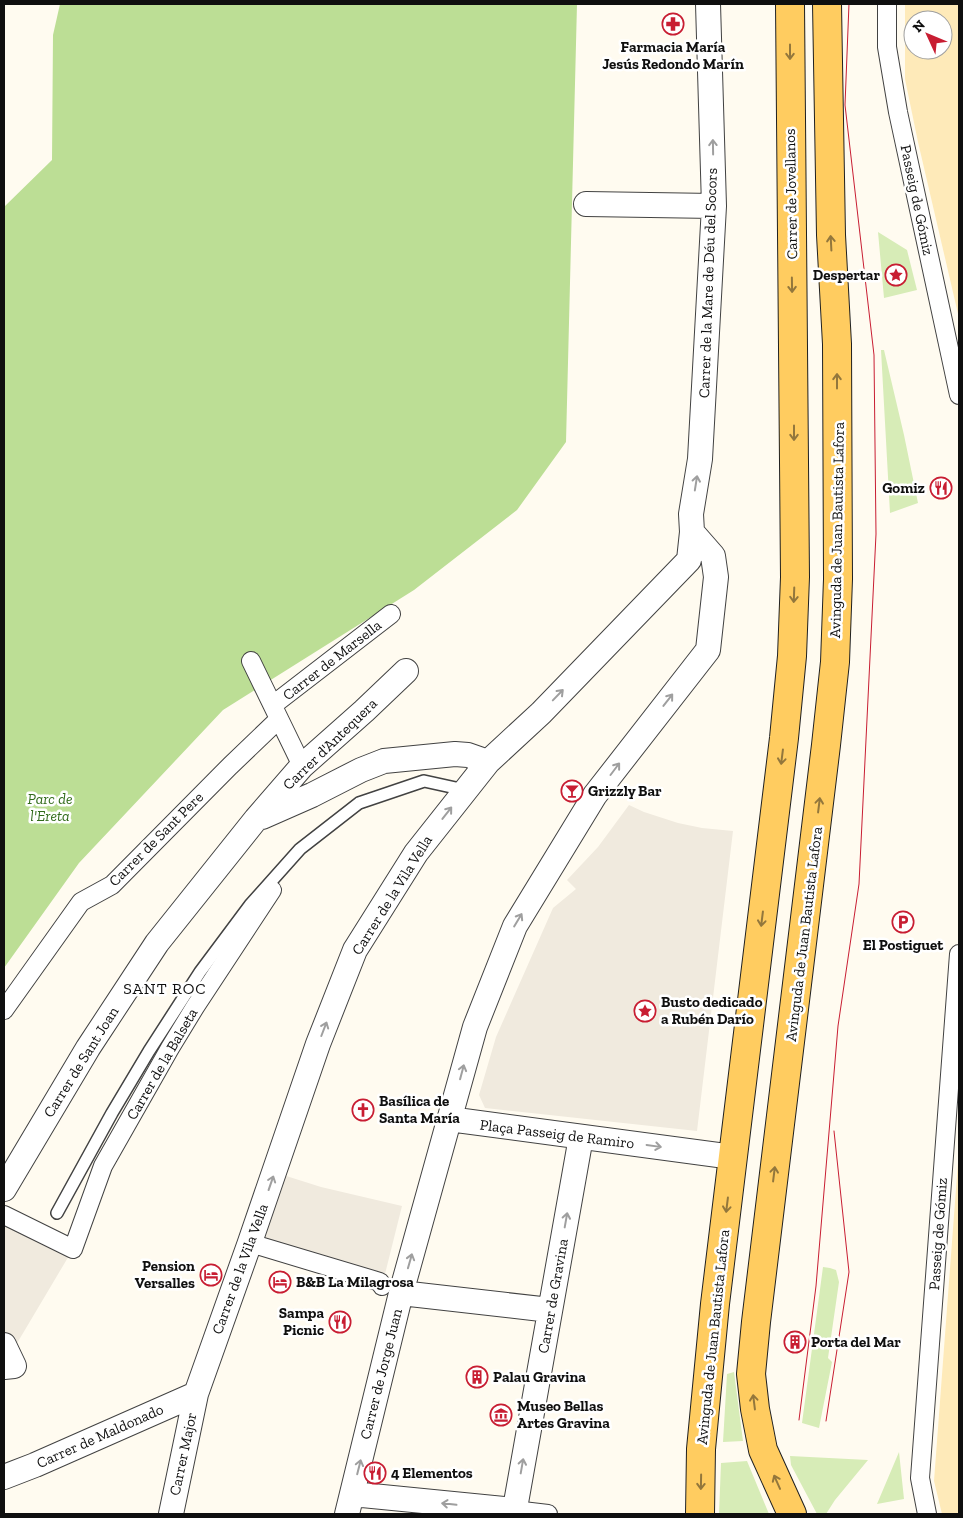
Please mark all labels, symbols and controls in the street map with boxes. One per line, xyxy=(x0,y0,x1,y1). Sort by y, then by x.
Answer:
north arrow xyxy=(903,10,953,60)
pharmacy icon: Farmacia María Jesús Redondo Marín xyxy=(661,12,685,36)
text: N xyxy=(909,16,929,36)
place label: Farmacia María Jesús Redondo Marín xyxy=(602,38,744,73)
one-way arrow xyxy=(785,44,795,60)
street label: Carrer de Jovellanos xyxy=(781,128,801,260)
one-way arrow xyxy=(708,139,718,155)
street label: Passeig de Gómiz xyxy=(896,143,938,257)
street label: Carrer de la Mare de Déu del Socors xyxy=(695,168,721,398)
one-way arrow xyxy=(827,236,836,252)
place icon: Despertar xyxy=(884,263,908,287)
place label: Despertar xyxy=(813,266,880,284)
one-way arrow xyxy=(787,276,797,293)
one-way arrow xyxy=(832,373,842,390)
street label: Avinguda de Juan Bautista Lafora xyxy=(826,422,848,638)
one-way arrow xyxy=(789,424,799,441)
one-way arrow xyxy=(691,476,701,492)
restaurant icon: Gomiz xyxy=(929,476,953,500)
place label: Gomiz xyxy=(882,479,925,497)
one-way arrow xyxy=(790,587,799,603)
street label: Carrer de Marsella xyxy=(279,616,385,704)
one-way arrow xyxy=(552,689,564,701)
street label: Carrer d'Antequera xyxy=(279,694,381,794)
one-way arrow xyxy=(662,694,673,707)
one-way arrow xyxy=(777,749,787,765)
one-way arrow xyxy=(609,762,620,775)
bar icon: Grizzly Bar xyxy=(560,779,584,803)
place label: Grizzly Bar xyxy=(588,782,662,800)
street label: Carrer de Sant Pere xyxy=(105,788,207,890)
park label: Parc de l'Ereta xyxy=(28,790,72,825)
one-way arrow xyxy=(814,797,824,813)
one-way arrow xyxy=(442,806,452,820)
street label: Avinguda de Juan Bautista Lafora xyxy=(782,826,826,1042)
street label: Carrer de la Vila Vella xyxy=(348,832,436,958)
one-way arrow xyxy=(757,910,767,926)
parking icon: El Postiguet xyxy=(891,910,915,934)
one-way arrow xyxy=(514,914,524,928)
place label: El Postiguet xyxy=(863,936,944,954)
district label: SANT ROC xyxy=(123,979,207,998)
place label: Busto dedicado a Rubén Darío xyxy=(661,993,763,1028)
place icon: Busto dedicado a Rubén Darío xyxy=(633,999,657,1023)
street label: Carrer de Sant Joan xyxy=(40,1003,123,1121)
street label: Carrer de la Balseta xyxy=(123,1005,201,1123)
one-way arrow xyxy=(320,1022,329,1037)
one-way arrow xyxy=(458,1065,468,1081)
place label: Basílica de Santa María xyxy=(379,1092,460,1127)
church icon: Basílica de Santa María xyxy=(351,1098,375,1122)
street label: Plaça Passeig de Ramiro xyxy=(479,1116,636,1152)
one-way arrow xyxy=(646,1141,662,1151)
one-way arrow xyxy=(769,1166,779,1182)
one-way arrow xyxy=(267,1175,276,1191)
street label: Passeig de Gómiz xyxy=(925,1177,951,1291)
one-way arrow xyxy=(722,1197,732,1213)
street label: Carrer de la Vila Vella xyxy=(208,1201,272,1337)
one-way arrow xyxy=(562,1213,572,1229)
street label: Avinguda de Juan Bautista Lafora xyxy=(693,1229,733,1445)
street label: Carrer de Gravina xyxy=(534,1237,572,1355)
one-way arrow xyxy=(405,1253,415,1269)
place label: Pension Versalles xyxy=(135,1257,195,1292)
hotel icon: Pension Versalles xyxy=(199,1263,223,1287)
hotel icon: B&B La Milagrosa xyxy=(268,1270,292,1294)
place label: B&B La Milagrosa xyxy=(296,1273,414,1291)
place label: Sampa Picnic xyxy=(279,1304,324,1339)
street label: Carrer de Jorge Juan xyxy=(356,1306,406,1441)
restaurant icon: Sampa Picnic xyxy=(328,1310,352,1334)
building icon: Porta del Mar xyxy=(783,1330,807,1354)
place label: Porta del Mar xyxy=(811,1333,901,1351)
building icon: Palau Gravina xyxy=(465,1365,489,1389)
place label: Palau Gravina xyxy=(493,1368,586,1386)
one-way arrow xyxy=(749,1394,759,1410)
place label: Museo Bellas Artes Gravina xyxy=(517,1397,610,1432)
street label: Carrer de Maldonado xyxy=(34,1400,166,1472)
museum icon: Museo Bellas Artes Gravina xyxy=(489,1403,513,1427)
street label: Carrer Major xyxy=(165,1411,201,1497)
one-way arrow xyxy=(518,1459,528,1475)
one-way arrow xyxy=(355,1460,364,1476)
restaurant icon: 4 Elementos xyxy=(363,1461,387,1485)
place label: 4 Elementos xyxy=(391,1464,473,1482)
one-way arrow xyxy=(696,1474,705,1490)
one-way arrow xyxy=(772,1475,782,1490)
one-way arrow xyxy=(441,1499,457,1509)

